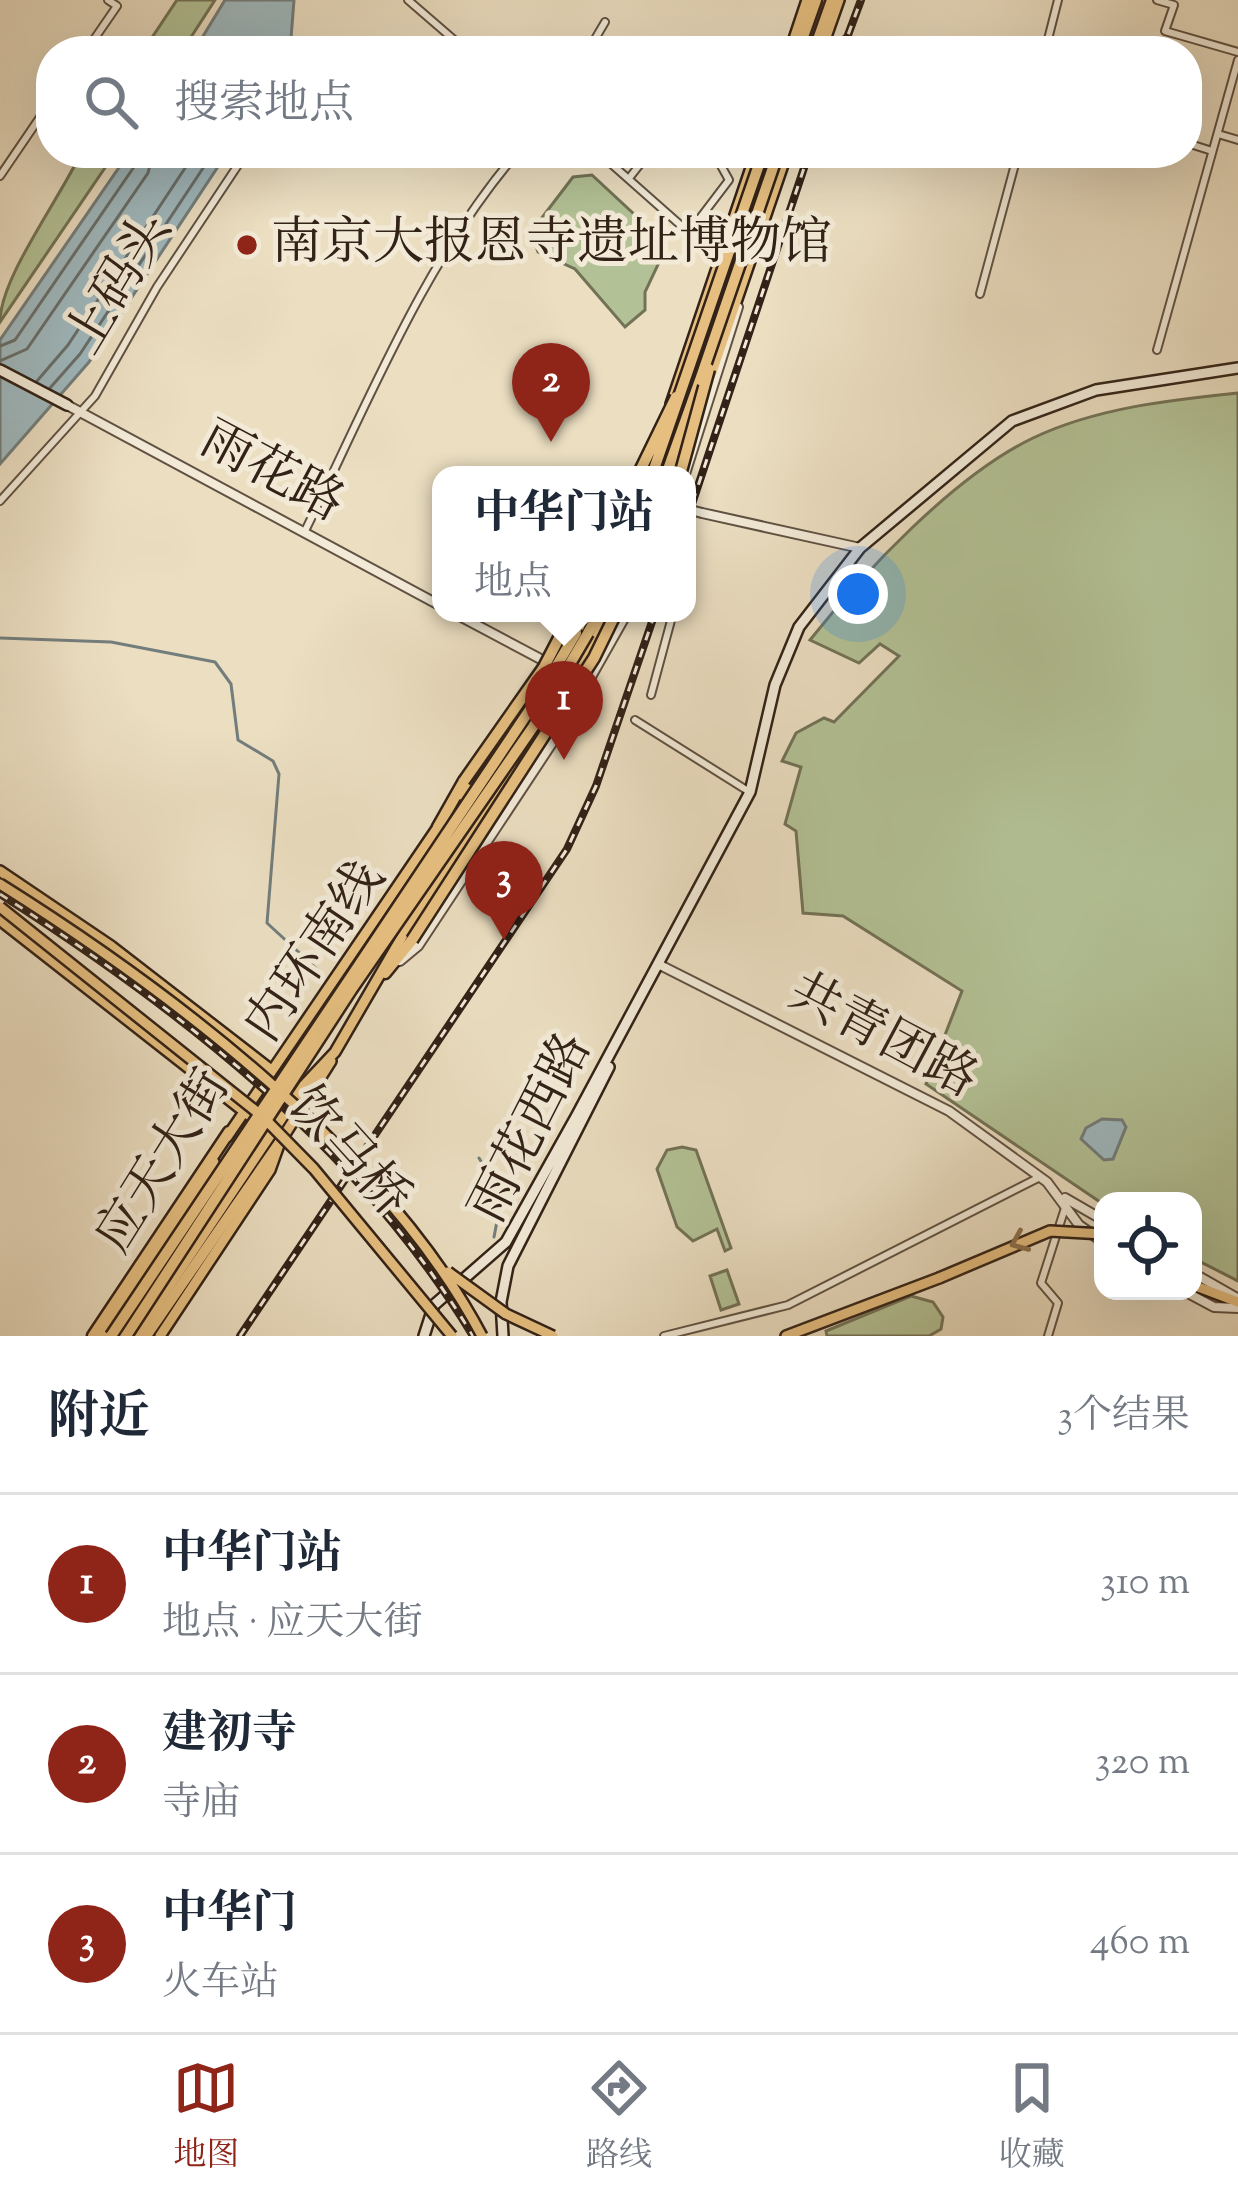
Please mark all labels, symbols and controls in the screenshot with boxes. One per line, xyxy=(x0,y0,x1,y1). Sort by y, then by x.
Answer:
search box xyxy=(36,36,1202,168)
icon: search xyxy=(78,69,144,135)
text: 搜索地点 xyxy=(174,74,354,139)
street label: 上码头 xyxy=(50,201,192,369)
place label: 南京大报恩寺遗址博物馆 xyxy=(271,209,832,282)
marker: 南京大报恩寺遗址博物馆 xyxy=(234,232,260,258)
pin: 2 xyxy=(512,343,590,442)
street label: 雨花路 xyxy=(186,406,356,542)
popup xyxy=(432,466,696,622)
text: 中华门站 xyxy=(474,484,654,549)
text: 地点 xyxy=(474,557,552,613)
your location xyxy=(828,564,888,624)
pin: 1 xyxy=(525,661,603,760)
pin: 3 xyxy=(465,841,543,940)
street label: 内环南线 xyxy=(230,848,404,1058)
street label: 共青团路 xyxy=(775,958,989,1118)
street label: 雨花西路 xyxy=(454,1022,612,1236)
street label: 应天大街 xyxy=(80,1057,250,1269)
street label: 饮马桥 xyxy=(269,1073,425,1235)
map controls xyxy=(1094,1192,1202,1300)
button: locate xyxy=(1094,1192,1202,1300)
one-way arrow xyxy=(1009,1228,1031,1252)
text: 附近 xyxy=(48,1383,150,1456)
text: 3个结果 xyxy=(1057,1390,1190,1446)
text: 中华门站 xyxy=(162,1524,342,1589)
text: 1 xyxy=(80,1556,94,1612)
text: 310 m xyxy=(1100,1556,1190,1612)
text: 地点 · 应天大街 xyxy=(162,1597,422,1653)
text: 建初寺 xyxy=(162,1704,297,1769)
text: 2 xyxy=(78,1736,96,1792)
text: 320 m xyxy=(1095,1736,1190,1792)
text: 寺庙 xyxy=(162,1777,240,1833)
text: 中华门 xyxy=(162,1884,297,1949)
text: 3 xyxy=(79,1916,95,1972)
text: 460 m xyxy=(1090,1916,1190,1972)
text: 火车站 xyxy=(162,1957,279,2013)
tab: 地图 xyxy=(173,2055,239,2181)
tab: 路线 xyxy=(586,2055,652,2181)
tab: 收藏 xyxy=(999,2055,1065,2181)

